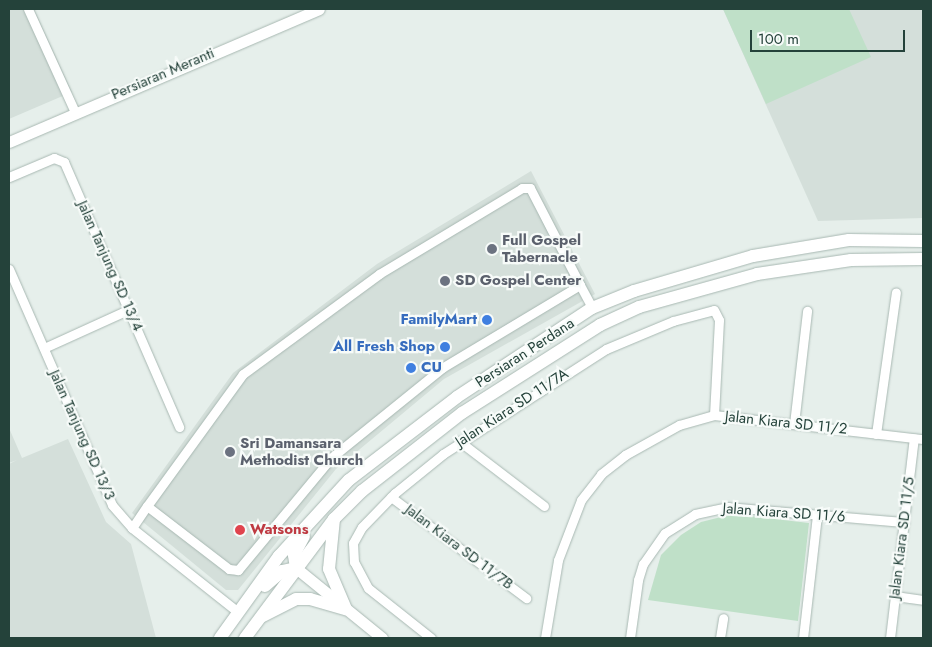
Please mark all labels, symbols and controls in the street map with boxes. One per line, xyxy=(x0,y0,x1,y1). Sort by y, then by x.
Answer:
scale bar xyxy=(752,20,907,52)
text: 100 m xyxy=(758,28,799,50)
street label: Persiaran Meranti xyxy=(109,44,217,104)
street label: Jalan Tanjung SD 13/4 xyxy=(73,198,147,334)
place label: Full Gospel Tabernacle xyxy=(502,231,581,266)
marker: Full Gospel Tabernacle xyxy=(486,243,498,255)
place label: SD Gospel Center xyxy=(455,272,581,290)
marker: SD Gospel Center xyxy=(439,275,451,287)
place label: FamilyMart xyxy=(400,311,477,329)
street label: Persiaran Perdana xyxy=(472,314,578,392)
marker: FamilyMart xyxy=(481,314,493,326)
place label: All Fresh Shop xyxy=(333,338,435,356)
marker: All Fresh Shop xyxy=(439,341,451,353)
place label: CU xyxy=(421,359,442,377)
marker: CU xyxy=(405,362,417,374)
street label: Jalan Kiara SD 11/7A xyxy=(452,365,572,451)
street label: Jalan Tanjung SD 13/3 xyxy=(45,367,119,503)
street label: Jalan Kiara SD 11/2 xyxy=(724,408,848,438)
place label: Sri Damansara Methodist Church xyxy=(240,434,363,469)
marker: Sri Damansara Methodist Church xyxy=(224,446,236,458)
street label: Jalan Kiara SD 11/5 xyxy=(886,476,918,600)
street label: Jalan Kiara SD 11/7B xyxy=(401,500,517,594)
street label: Jalan Kiara SD 11/6 xyxy=(722,500,846,526)
place label: Watsons xyxy=(250,521,308,539)
marker: Watsons xyxy=(234,524,246,536)

